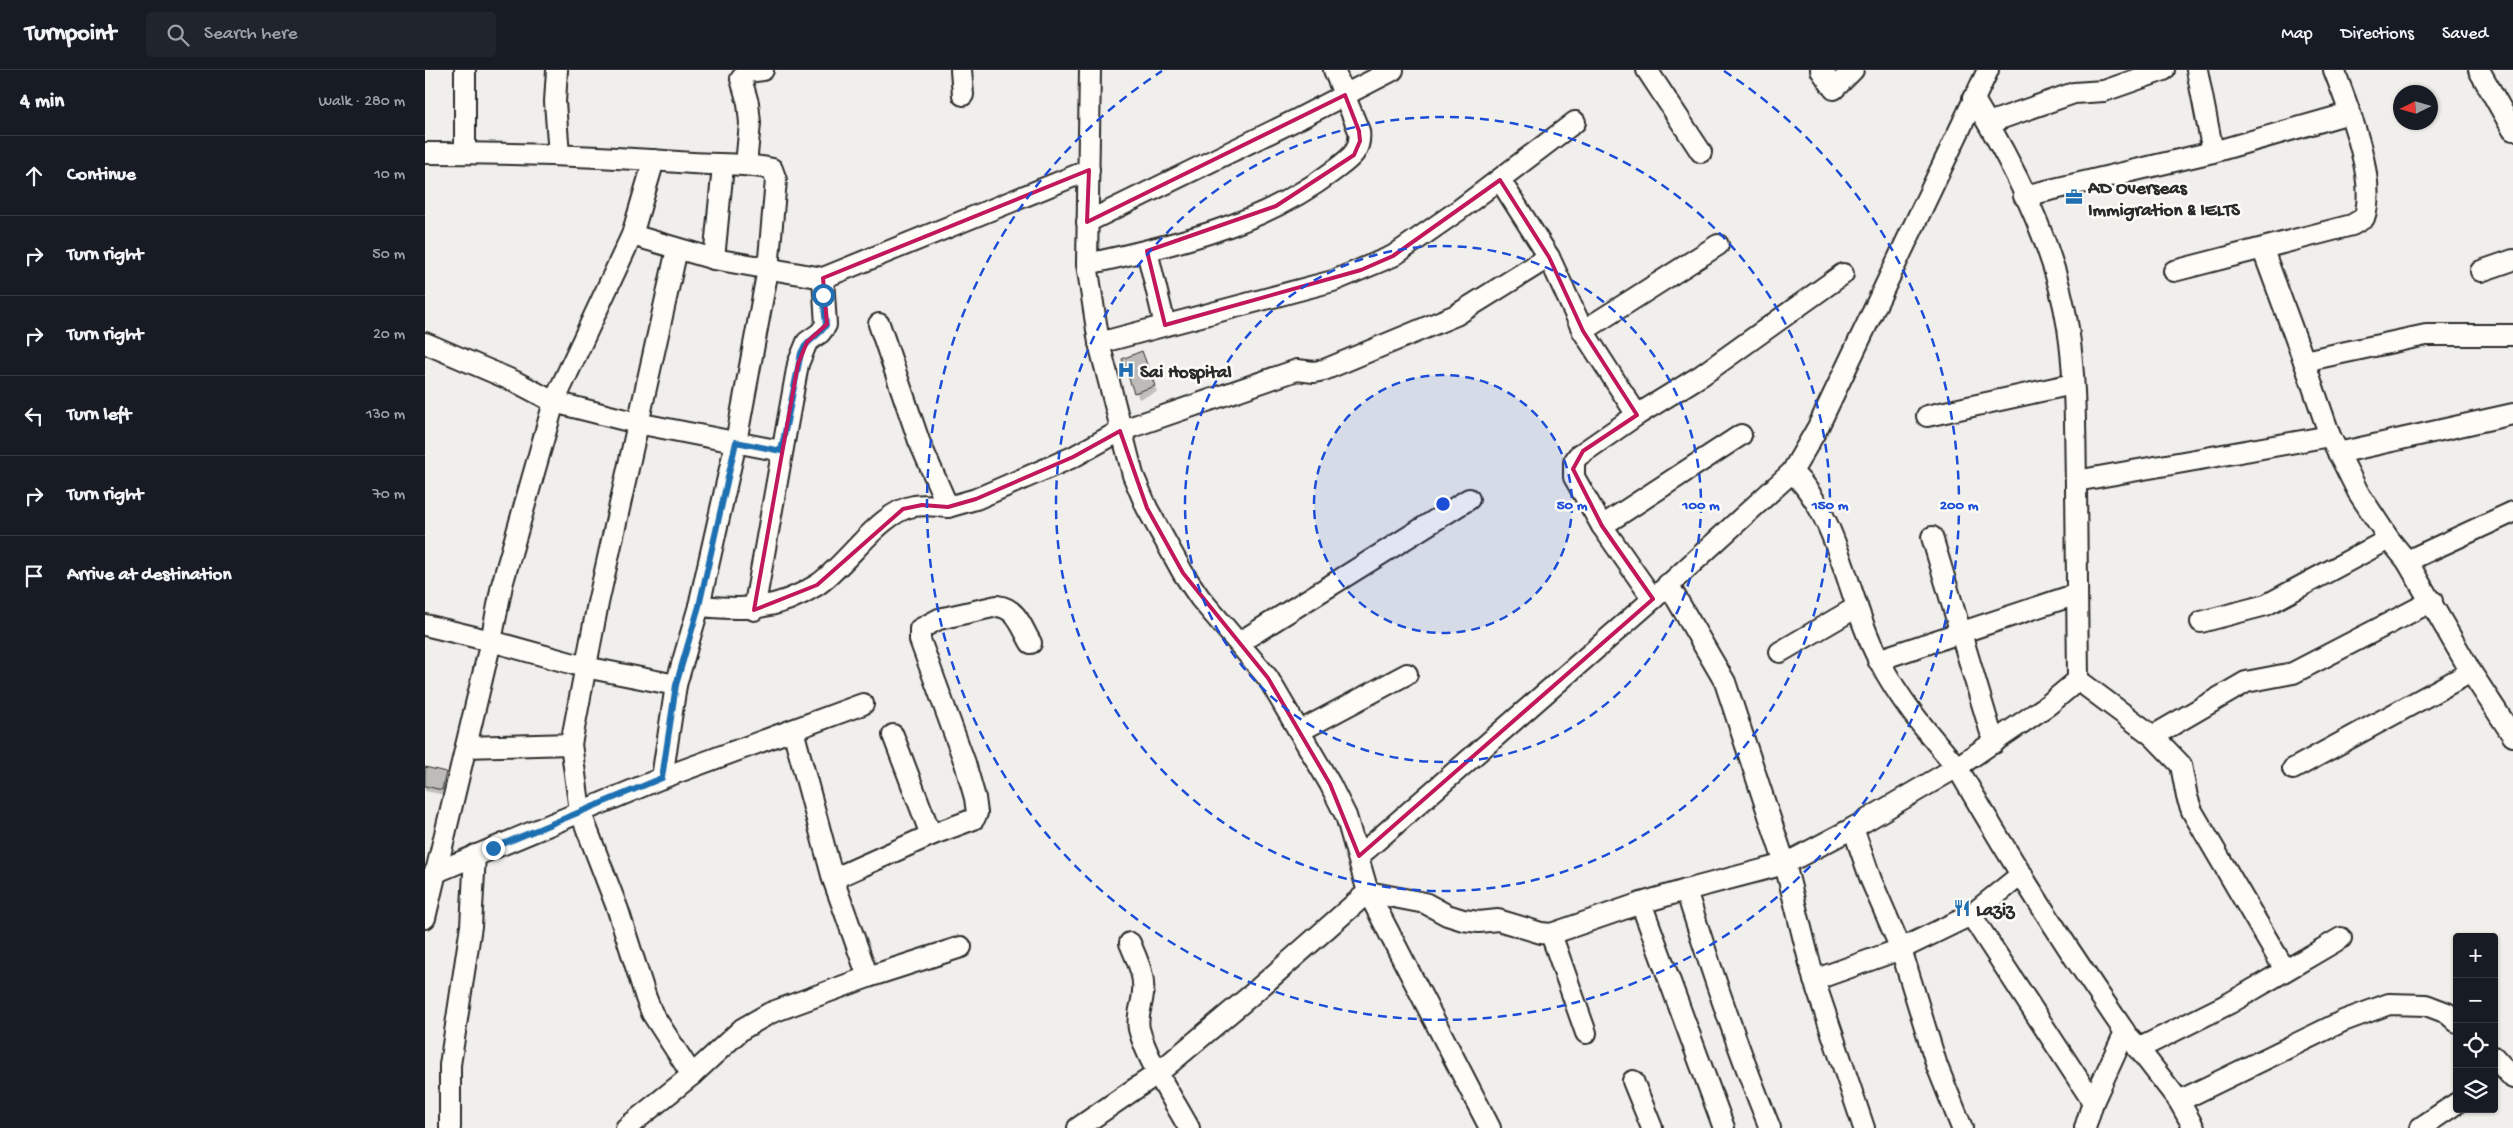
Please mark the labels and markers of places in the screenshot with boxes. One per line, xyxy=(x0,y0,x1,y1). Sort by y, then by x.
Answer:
place label: AD Overseas Immigration & IELTS xyxy=(2087,178,2241,223)
office icon: AD Overseas Immigration & IELTS xyxy=(2064,187,2084,207)
hospital icon: Sai Hospital xyxy=(1116,360,1136,380)
place label: Sai Hospital xyxy=(1140,362,1232,385)
centre of rings xyxy=(1434,495,1452,513)
restaurant icon: Laziz xyxy=(1952,898,1972,918)
place label: Laziz xyxy=(1976,900,2016,923)

